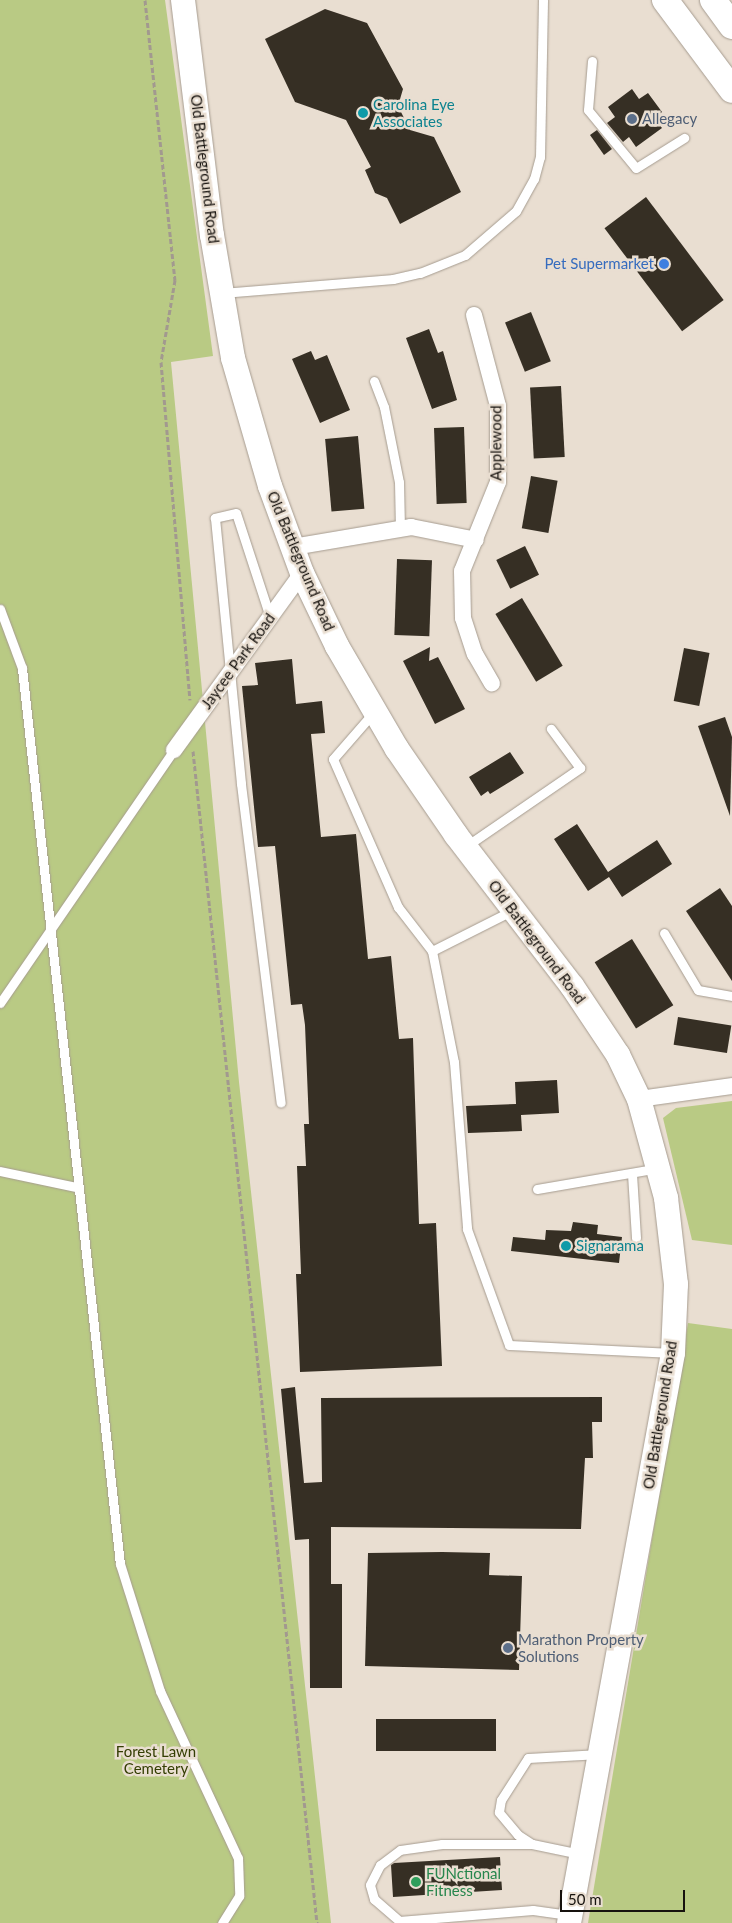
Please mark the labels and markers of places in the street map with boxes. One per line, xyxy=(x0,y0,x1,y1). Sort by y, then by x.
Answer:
place label: Carolina Eye Associates xyxy=(373,95,455,130)
marker: Carolina Eye Associates xyxy=(357,107,369,119)
place label: Allegacy xyxy=(642,110,697,128)
marker: Allegacy xyxy=(626,113,638,125)
place label: Pet Supermarket xyxy=(544,255,654,273)
marker: Pet Supermarket xyxy=(658,258,670,270)
place label: Signarama xyxy=(576,1237,644,1255)
marker: Signarama xyxy=(560,1240,572,1252)
place label: Marathon Property Solutions xyxy=(518,1630,644,1665)
marker: Marathon Property Solutions xyxy=(502,1642,514,1654)
place label: FUNctional Fitness xyxy=(426,1864,501,1899)
marker: FUNctional Fitness xyxy=(410,1876,422,1888)

